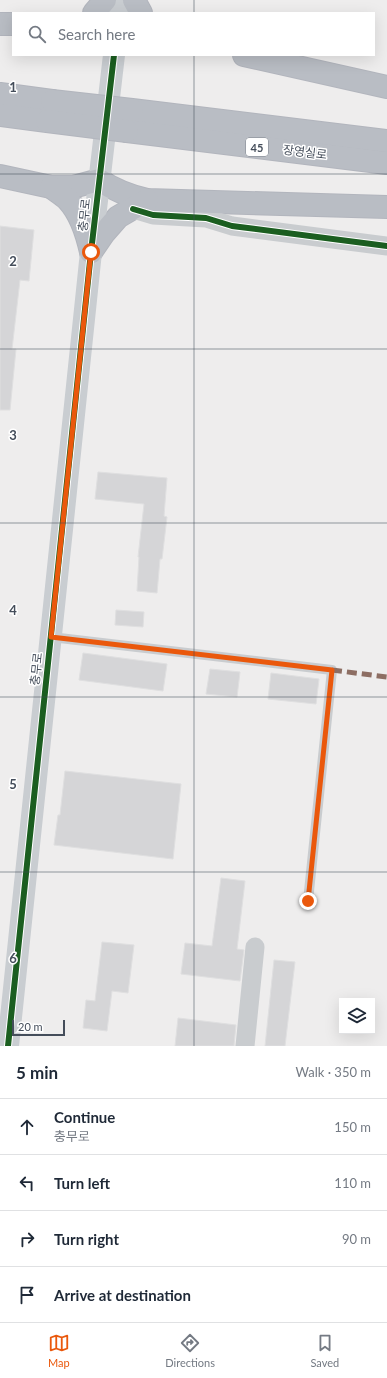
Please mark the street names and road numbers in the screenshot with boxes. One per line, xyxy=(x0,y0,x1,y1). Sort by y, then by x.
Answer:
road number: 45 xyxy=(246,138,268,156)
street label: 장영실로 xyxy=(282,142,328,162)
street label: 충무로 xyxy=(75,198,93,232)
street label: 충무로 xyxy=(27,652,45,686)

